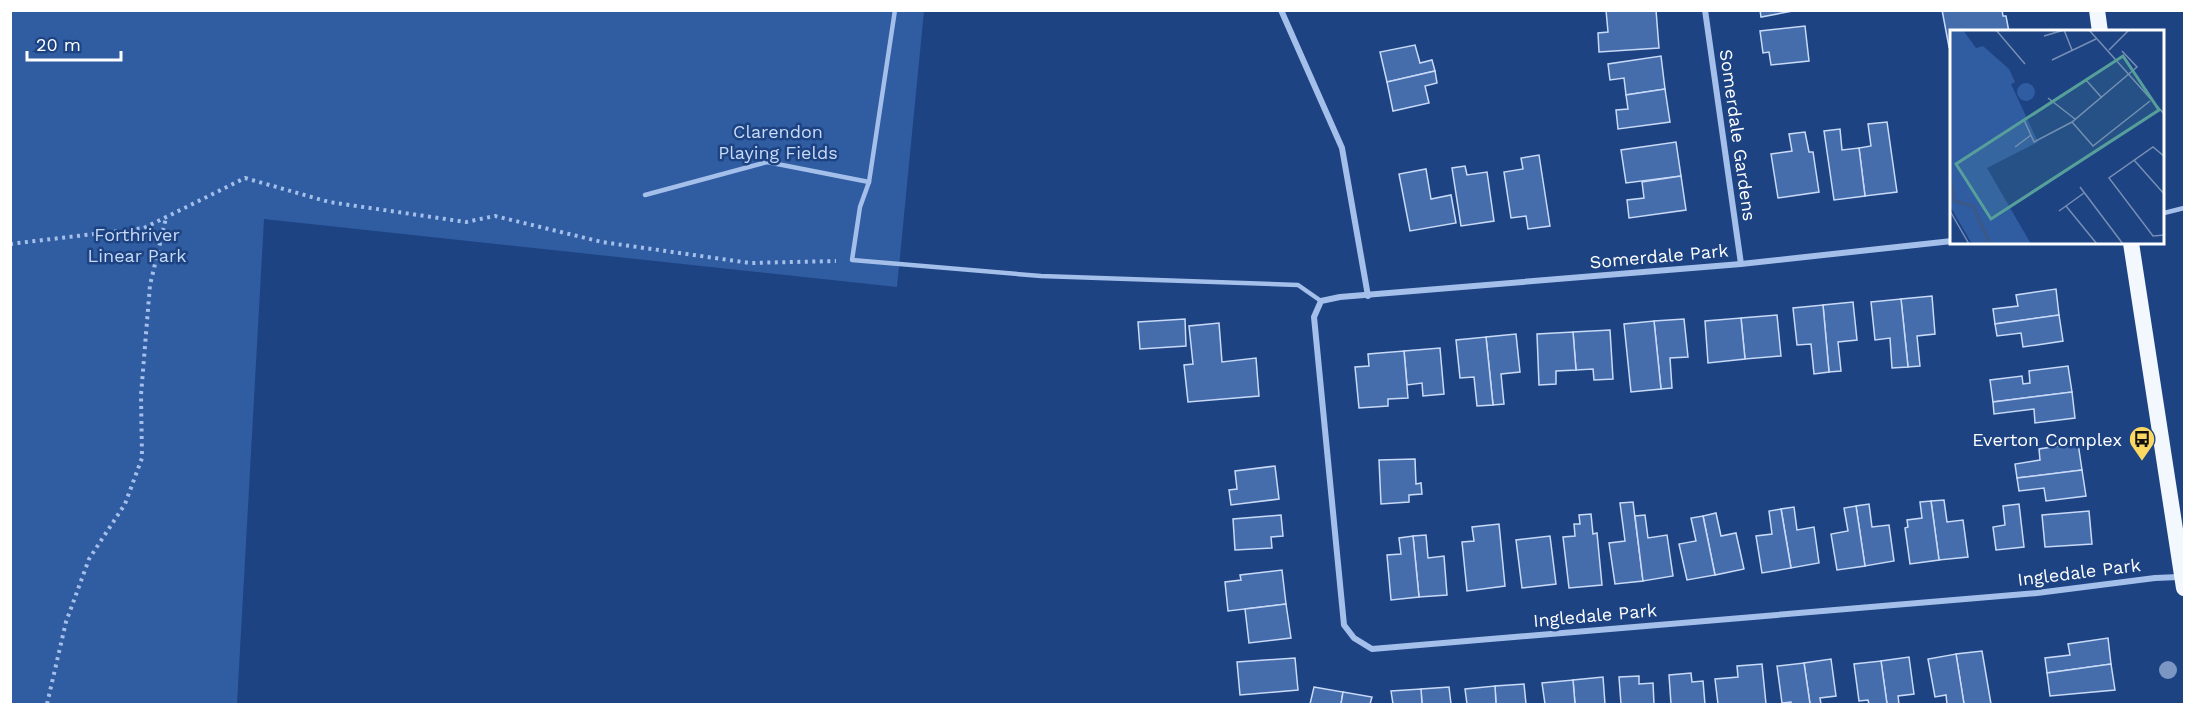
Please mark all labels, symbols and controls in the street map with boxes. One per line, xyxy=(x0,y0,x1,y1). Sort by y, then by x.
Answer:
scale bar xyxy=(27,24,122,62)
inset map xyxy=(1950,30,2165,244)
text: 20 m xyxy=(36,34,81,55)
street label: Somerdale Gardens xyxy=(1716,48,1760,222)
park label: Clarendon Playing Fields xyxy=(718,121,838,163)
park label: Forthriver Linear Park xyxy=(87,224,187,266)
street label: Somerdale Park xyxy=(1589,239,1729,273)
bus stop icon: Everton Complex xyxy=(2127,424,2157,462)
place label: Everton Complex xyxy=(1972,429,2122,450)
street label: Ingledale Park xyxy=(2016,554,2142,590)
street label: Ingledale Park xyxy=(1532,599,1658,631)

